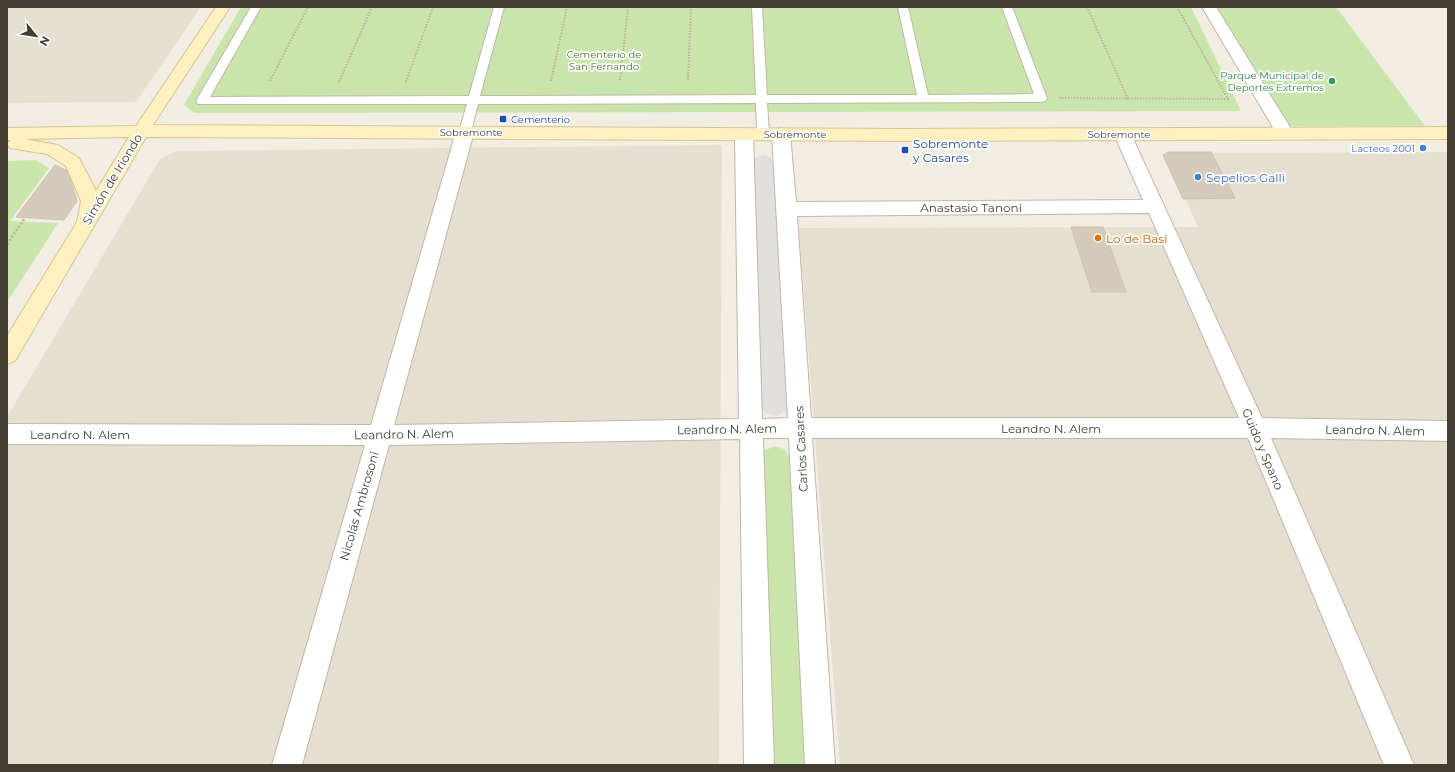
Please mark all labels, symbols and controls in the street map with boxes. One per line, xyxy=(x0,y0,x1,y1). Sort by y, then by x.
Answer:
north arrow xyxy=(16,16,56,56)
text: N xyxy=(36,34,53,48)
park label: Cementerio de San Fernando xyxy=(567,48,641,73)
place label: Parque Municipal de Deportes Extremos xyxy=(1220,69,1324,94)
marker: Parque Municipal de Deportes Extremos xyxy=(1327,76,1337,86)
place label: Cementerio xyxy=(511,113,570,126)
marker: Cementerio xyxy=(498,114,508,124)
street label: Sobremonte xyxy=(440,126,502,139)
street label: Sobremonte xyxy=(764,128,826,141)
street label: Sobremonte xyxy=(1088,128,1150,141)
street label: Simón de Iriondo xyxy=(79,131,145,227)
place label: Sobremonte y Casares xyxy=(912,136,988,165)
place label: Lacteos 2001 xyxy=(1351,142,1415,155)
marker: Lacteos 2001 xyxy=(1418,143,1428,153)
marker: Sobremonte y Casares xyxy=(900,145,910,155)
place label: Sepelios Galli xyxy=(1206,170,1285,185)
marker: Sepelios Galli xyxy=(1193,172,1203,182)
street label: Anastasio Tanoni xyxy=(920,200,1022,215)
place label: Lo de Basi xyxy=(1106,231,1167,246)
marker: Lo de Basi xyxy=(1093,233,1103,243)
street label: Carlos Casares xyxy=(791,405,811,492)
street label: Guido y Spano xyxy=(1239,406,1287,492)
street label: Leandro N. Alem xyxy=(677,421,777,437)
street label: Leandro N. Alem xyxy=(1001,421,1101,436)
street label: Leandro N. Alem xyxy=(1325,422,1425,438)
street label: Leandro N. Alem xyxy=(354,426,454,442)
street label: Leandro N. Alem xyxy=(30,427,130,442)
street label: Nicolás Ambrosoni xyxy=(336,450,382,562)

